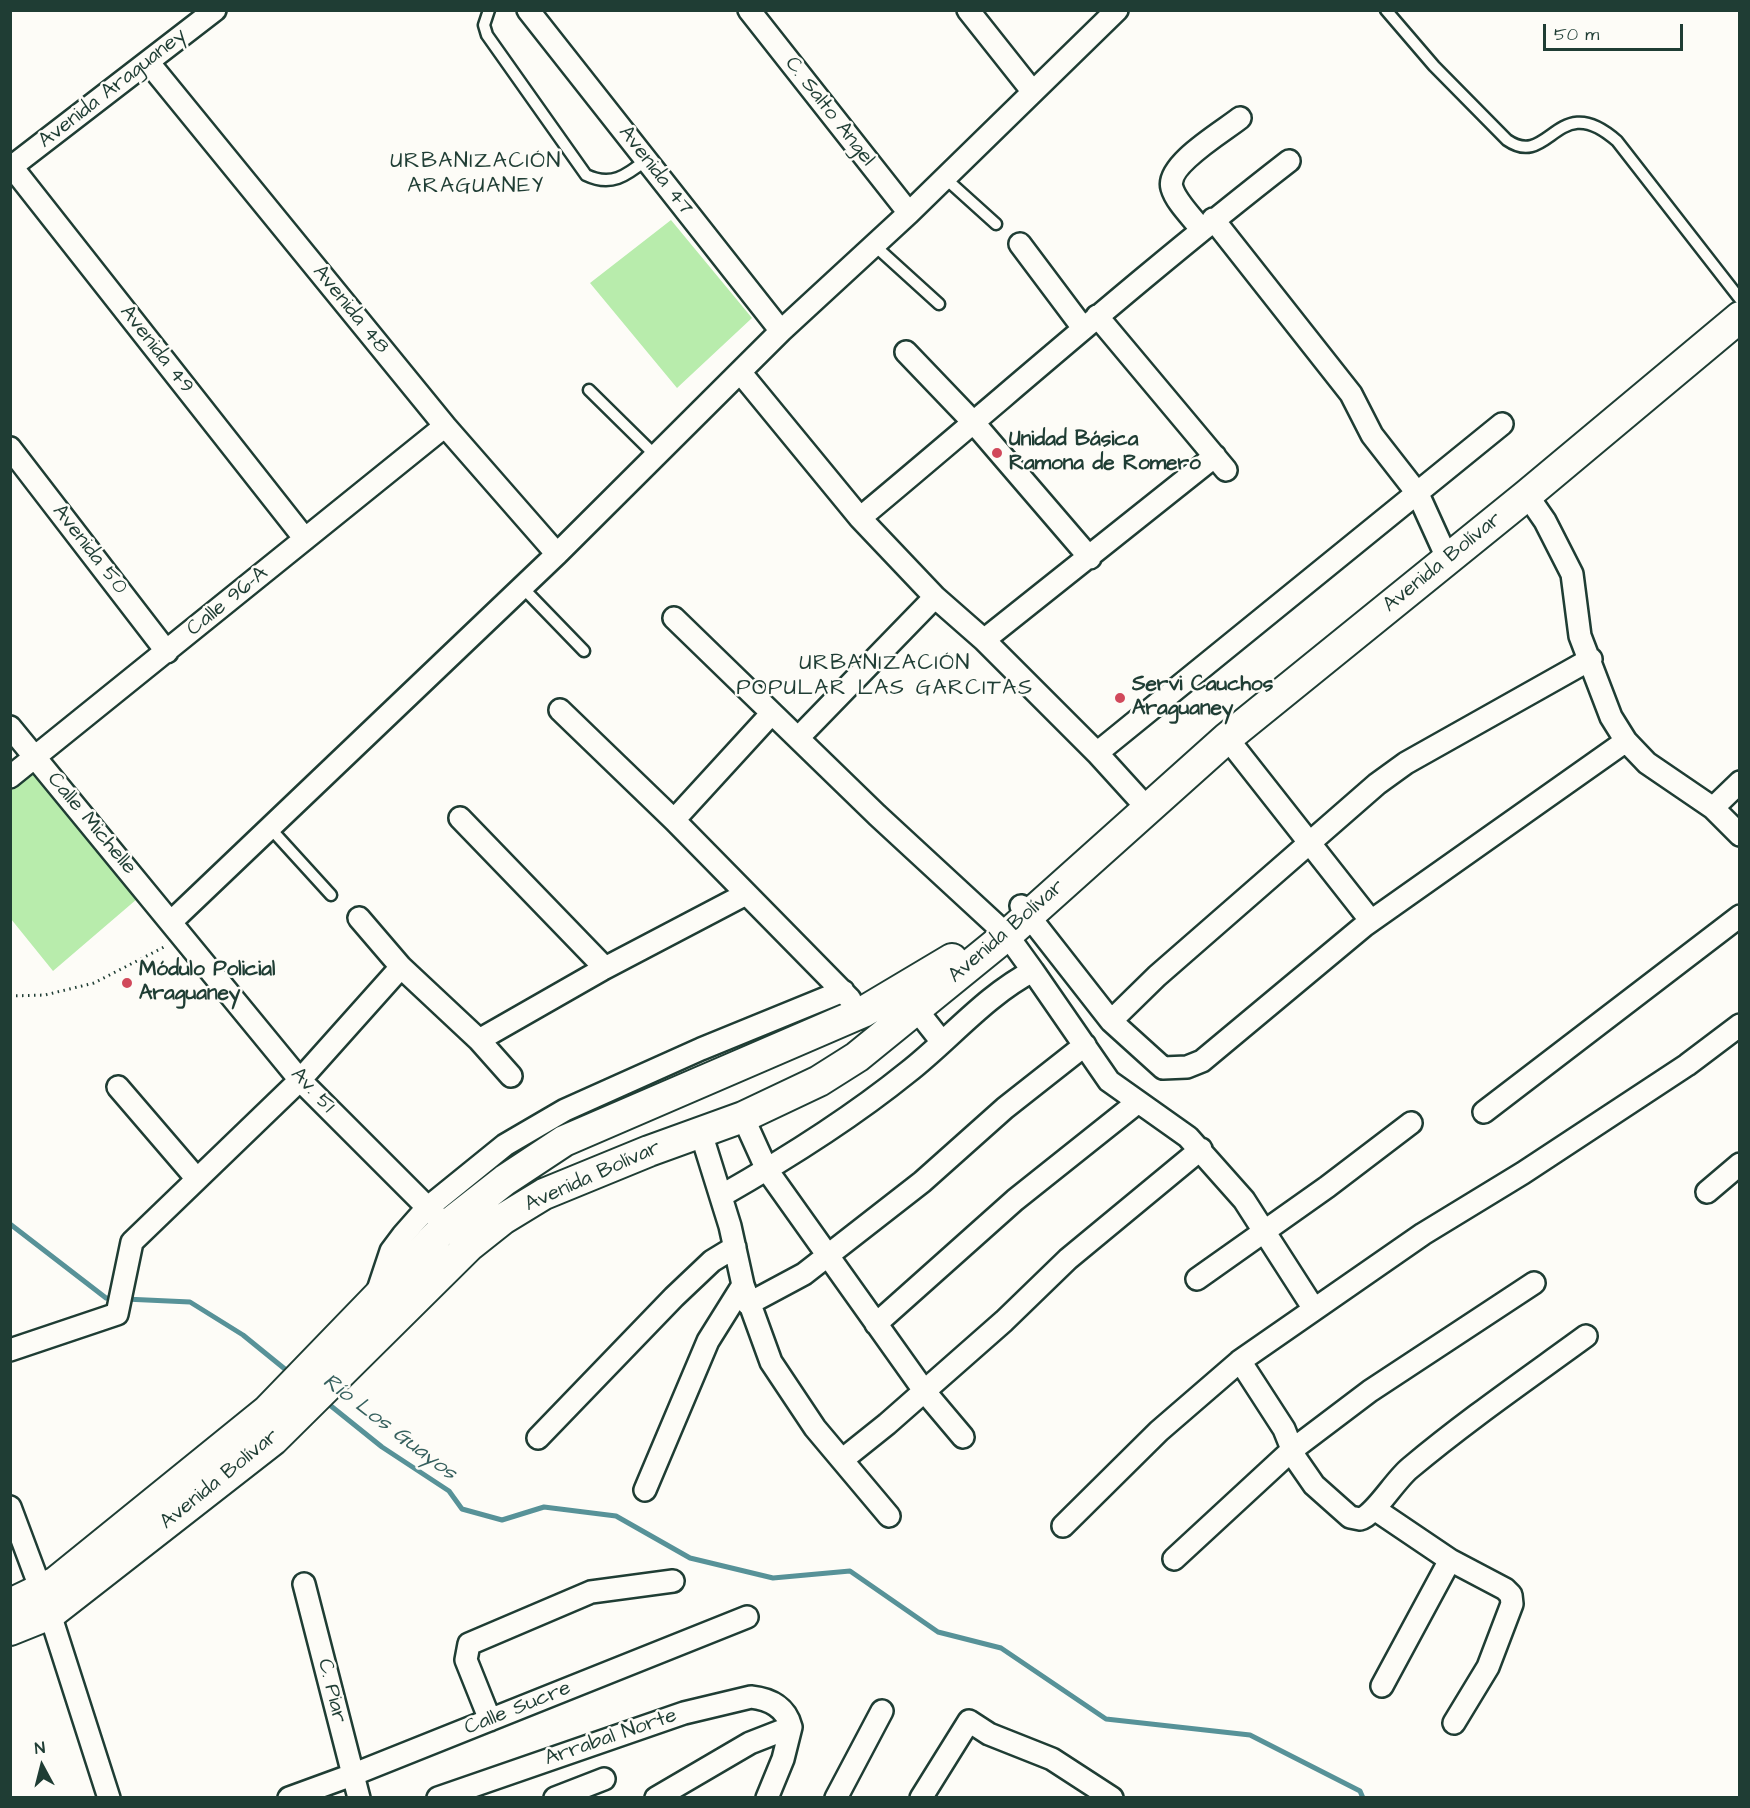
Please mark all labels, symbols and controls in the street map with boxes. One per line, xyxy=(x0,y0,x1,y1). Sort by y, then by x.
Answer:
scale bar xyxy=(1546,12,1686,50)
text: 50 m xyxy=(1554,22,1599,47)
street label: Avenida Araguaney xyxy=(34,23,192,155)
street label: C. Salto Angel xyxy=(778,52,880,172)
street label: Avenida 47 xyxy=(612,121,698,221)
district label: URBANIZACIÓN ARAGUANEY xyxy=(390,149,562,200)
street label: Avenida 48 xyxy=(306,260,394,360)
street label: Avenida 49 xyxy=(114,301,198,399)
place label: Unidad Básica Ramona de Romero xyxy=(1009,428,1201,478)
marker: Unidad Básica Ramona de Romero xyxy=(990,446,1004,460)
street label: Avenida 50 xyxy=(46,500,132,600)
street label: Avenida Bolívar xyxy=(1378,507,1508,619)
street label: Calle 96-A xyxy=(182,562,274,642)
district label: URBANIZACIÓN POPULAR LAS GARCITAS xyxy=(736,651,1034,702)
place label: Servi Cauchos Araguaney xyxy=(1132,673,1273,723)
marker: Servi Cauchos Araguaney xyxy=(1113,691,1127,705)
street label: Calle Michelle xyxy=(41,768,141,880)
street label: Avenida Bolívar xyxy=(944,875,1070,989)
place label: Módulo Policial Araguaney xyxy=(139,958,275,1008)
marker: Módulo Policial Araguaney xyxy=(120,976,134,990)
street label: Av. 51 xyxy=(285,1063,339,1119)
street label: Avenida Bolívar xyxy=(521,1136,665,1218)
water label: Río Los Guayos xyxy=(317,1369,461,1487)
street label: Avenida Bolívar xyxy=(155,1424,285,1536)
street label: C. Piar xyxy=(311,1656,351,1726)
street label: Calle Sucre xyxy=(461,1676,575,1742)
street label: Arrabal Norte xyxy=(542,1704,680,1772)
north arrow xyxy=(12,1736,72,1796)
text: N xyxy=(33,1737,46,1760)

